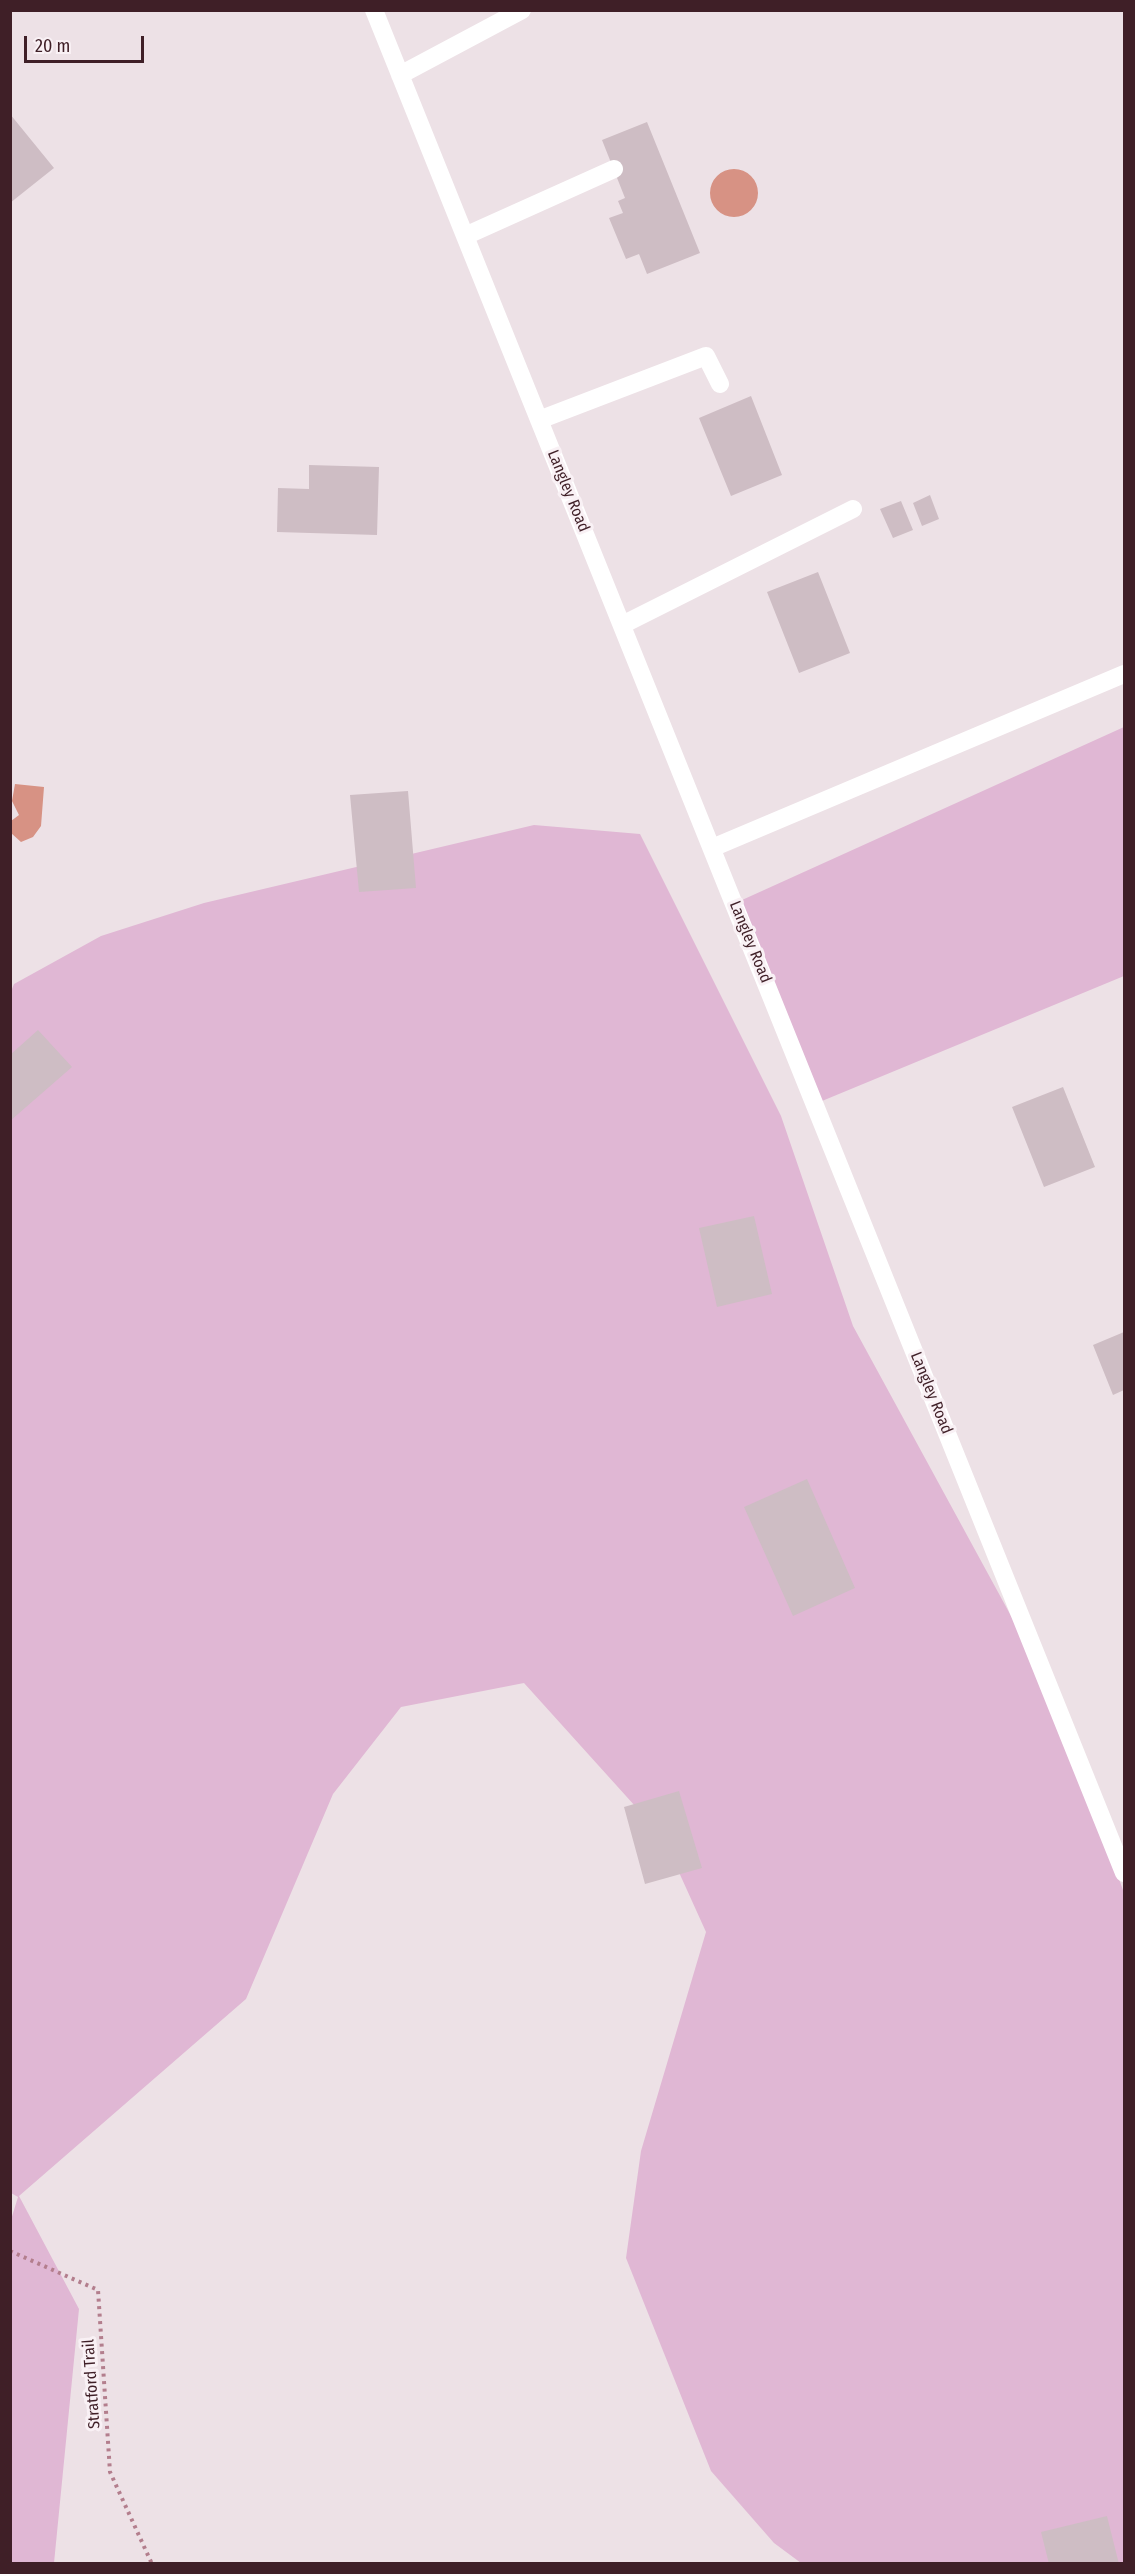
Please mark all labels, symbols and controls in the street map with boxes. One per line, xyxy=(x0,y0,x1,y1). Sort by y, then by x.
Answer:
scale bar xyxy=(27,24,147,62)
text: 20 m xyxy=(35,35,70,57)
street label: Langley Road xyxy=(543,447,593,535)
street label: Langley Road xyxy=(725,898,775,986)
street label: Langley Road xyxy=(906,1349,956,1437)
street label: Stratford Trail xyxy=(79,2338,105,2430)

